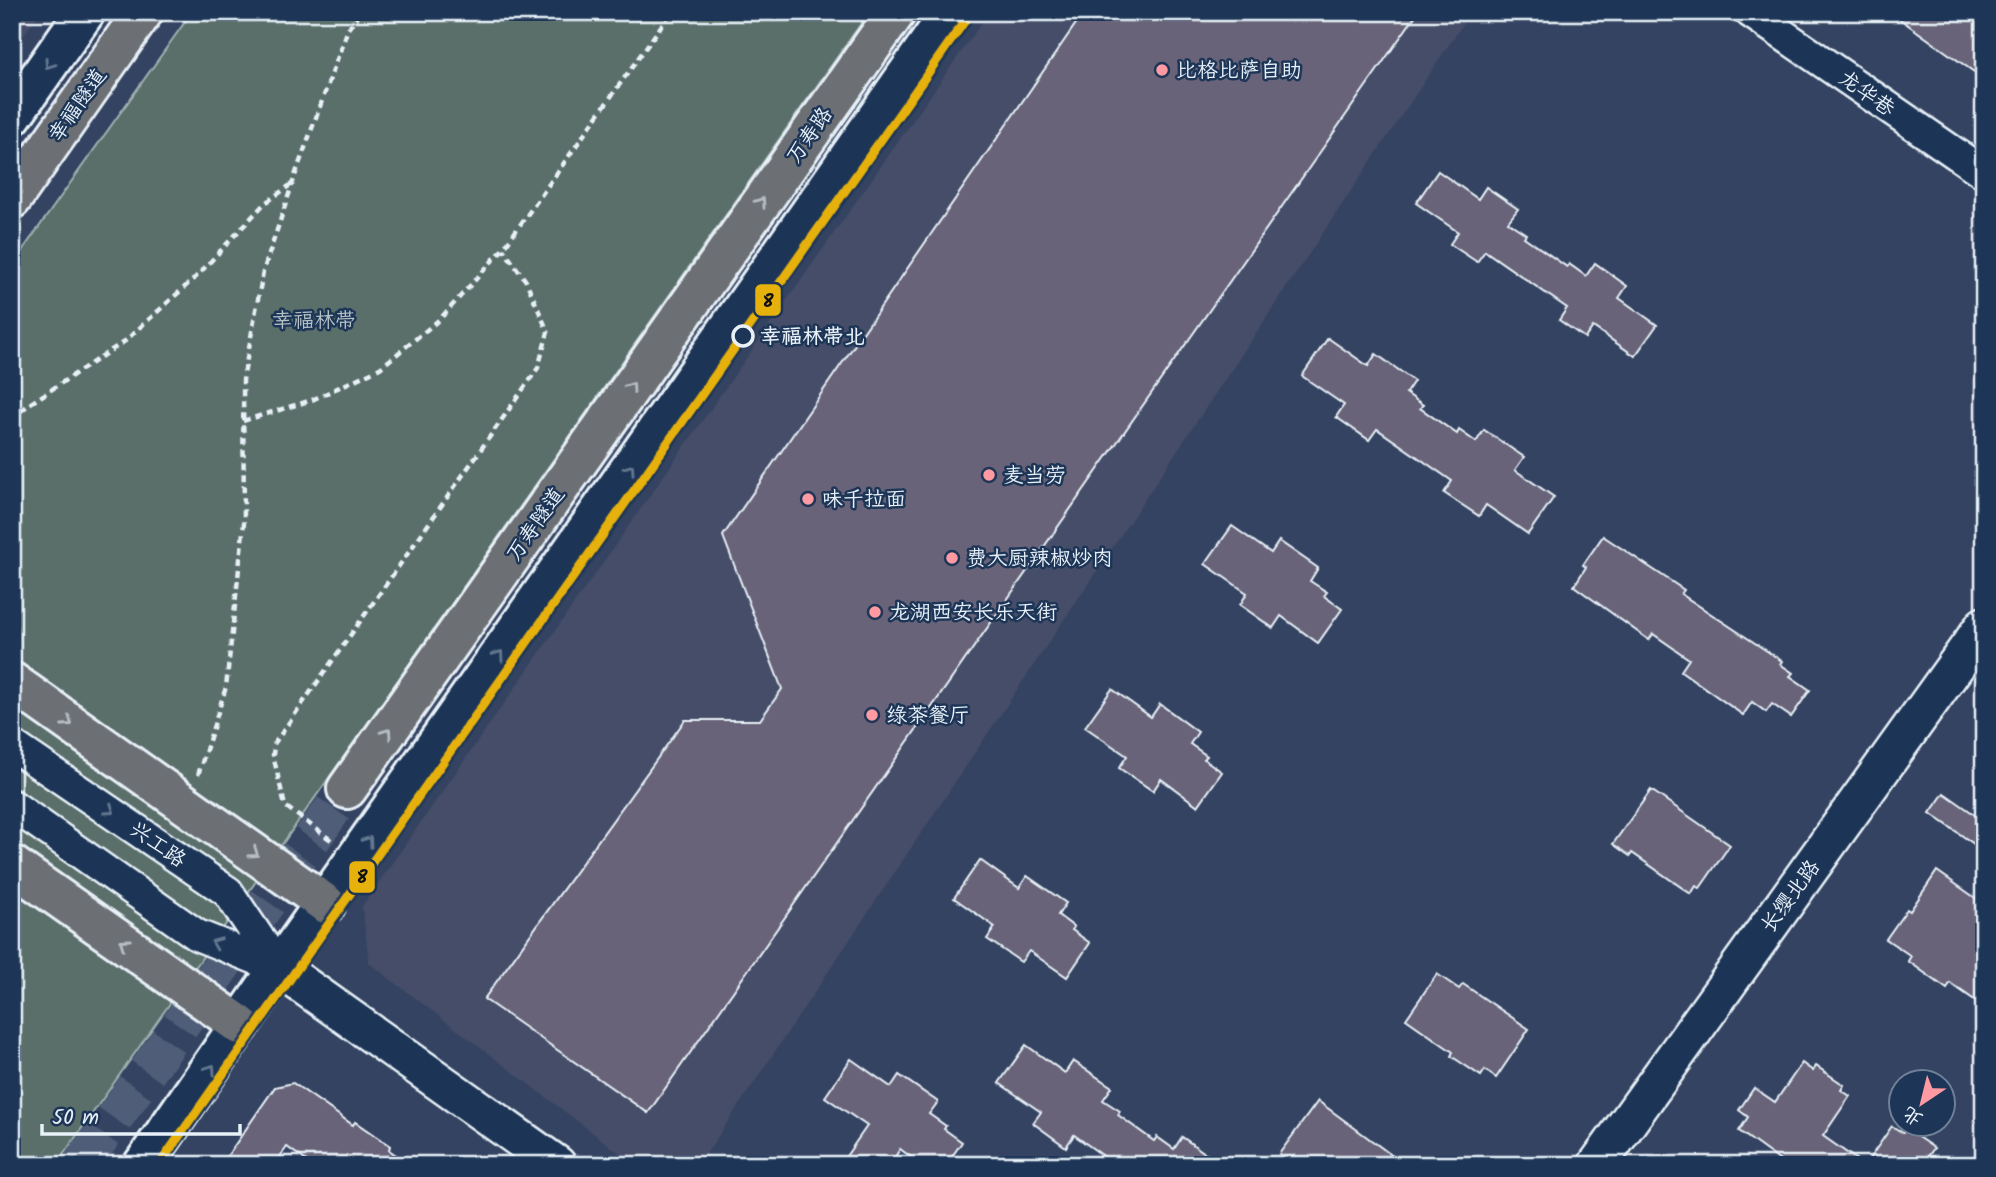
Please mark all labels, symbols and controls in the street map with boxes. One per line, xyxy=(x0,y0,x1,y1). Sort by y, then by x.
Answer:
place label: 比格比萨自助 xyxy=(1176,55,1302,88)
one-way arrow xyxy=(45,56,57,69)
street label: 幸福隧道 xyxy=(41,62,116,150)
marker: 比格比萨自助 xyxy=(1154,62,1170,78)
street label: 龙华巷 xyxy=(1831,63,1901,126)
street label: 万寿路 xyxy=(779,101,842,171)
one-way arrow xyxy=(753,197,765,210)
line badge: 8 xyxy=(754,283,782,317)
text: 8 xyxy=(762,287,774,317)
park label: 幸福林带 xyxy=(272,305,356,338)
place label: 幸福林带北 xyxy=(760,321,865,354)
marker: 幸福林带北 xyxy=(732,325,754,347)
one-way arrow xyxy=(623,382,635,395)
place label: 麦当劳 xyxy=(1003,460,1066,493)
one-way arrow xyxy=(622,464,634,477)
marker: 麦当劳 xyxy=(981,467,997,483)
street label: 万寿隧道 xyxy=(499,481,574,569)
place label: 味千拉面 xyxy=(822,484,906,517)
marker: 味千拉面 xyxy=(800,491,816,507)
place label: 费大厨辣椒炒肉 xyxy=(966,543,1113,576)
marker: 费大厨辣椒炒肉 xyxy=(944,550,960,566)
place label: 龙湖西安长乐天街 xyxy=(889,597,1057,630)
marker: 龙湖西安长乐天街 xyxy=(867,604,883,620)
one-way arrow xyxy=(491,650,503,663)
place label: 绿茶餐厅 xyxy=(886,700,970,733)
marker: 绿茶餐厅 xyxy=(864,707,880,723)
one-way arrow xyxy=(60,714,73,726)
one-way arrow xyxy=(379,728,391,741)
one-way arrow xyxy=(102,802,115,814)
street label: 兴工路 xyxy=(122,814,192,877)
one-way arrow xyxy=(360,836,372,849)
one-way arrow xyxy=(246,845,259,857)
street label: 长缨北路 xyxy=(1753,853,1829,941)
line badge: 8 xyxy=(348,860,376,894)
text: 8 xyxy=(356,863,368,893)
one-way arrow xyxy=(210,937,222,951)
one-way arrow xyxy=(119,939,132,951)
one-way arrow xyxy=(203,1064,215,1077)
north arrow xyxy=(1888,1068,1958,1138)
scale bar xyxy=(42,1093,240,1137)
text: 北 xyxy=(1897,1098,1930,1133)
text: 50 m xyxy=(52,1102,99,1135)

